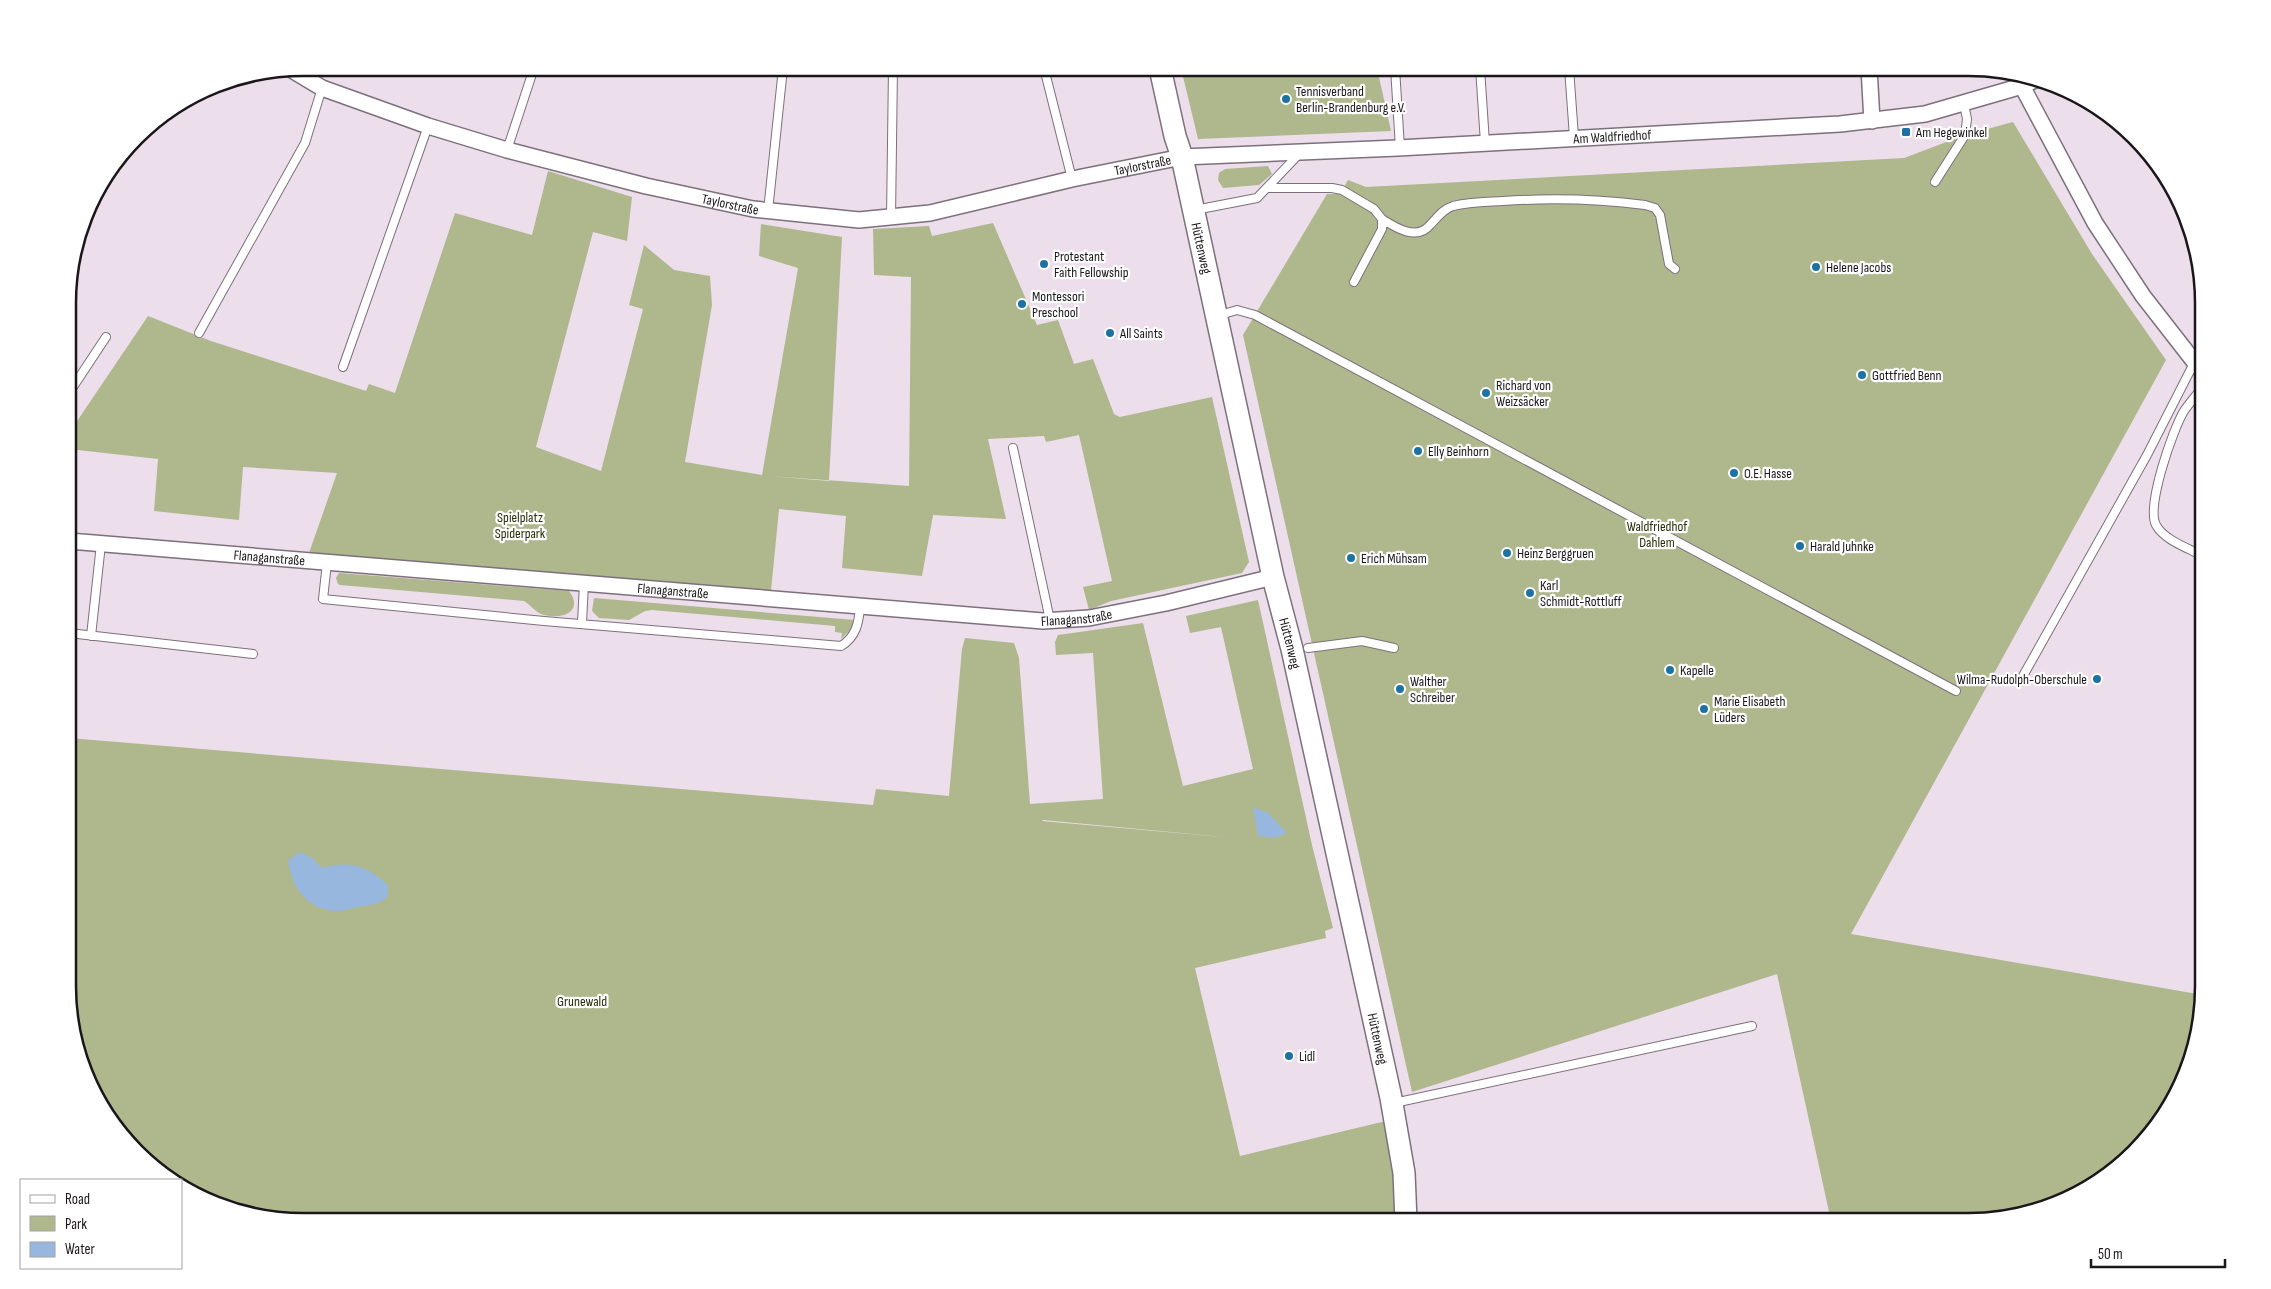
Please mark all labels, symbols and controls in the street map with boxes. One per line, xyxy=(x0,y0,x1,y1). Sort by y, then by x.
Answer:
place label: Tennisverband Berlin-Brandenburg e.V. xyxy=(1296,83,1406,116)
marker: Tennisverband Berlin-Brandenburg e.V. xyxy=(1280,93,1292,105)
place label: Am Hegewinkel xyxy=(1915,124,1987,141)
street label: Am Waldfriedhof xyxy=(1572,126,1653,147)
marker: Am Hegewinkel xyxy=(1900,126,1912,138)
street label: Taylorstraße xyxy=(1113,151,1172,179)
street label: Taylorstraße xyxy=(700,190,760,218)
street label: Hüttenweg xyxy=(1188,221,1216,276)
place label: Protestant Faith Fellowship xyxy=(1054,248,1129,281)
marker: Protestant Faith Fellowship xyxy=(1038,258,1050,270)
place label: Helene Jacobs xyxy=(1826,259,1891,276)
marker: Helene Jacobs xyxy=(1810,261,1822,273)
place label: Montessori Preschool xyxy=(1032,288,1084,321)
marker: Montessori Preschool xyxy=(1016,298,1028,310)
place label: All Saints xyxy=(1119,325,1163,342)
marker: All Saints xyxy=(1104,327,1116,339)
place label: Gottfried Benn xyxy=(1872,367,1942,384)
marker: Gottfried Benn xyxy=(1856,369,1868,381)
place label: Richard von Weizsäcker xyxy=(1496,377,1551,410)
marker: Richard von Weizsäcker xyxy=(1480,387,1492,399)
place label: Elly Beinhorn xyxy=(1428,443,1489,460)
marker: Elly Beinhorn xyxy=(1412,445,1424,457)
place label: O.E. Hasse xyxy=(1744,465,1792,482)
marker: O.E. Hasse xyxy=(1728,467,1740,479)
park label: Spielplatz Spiderpark xyxy=(495,509,546,542)
park label: Waldfriedhof Dahlem xyxy=(1627,518,1688,551)
place label: Harald Juhnke xyxy=(1810,538,1874,555)
marker: Harald Juhnke xyxy=(1794,540,1806,552)
place label: Heinz Berggruen xyxy=(1517,545,1594,562)
street label: Flanaganstraße xyxy=(233,546,306,569)
marker: Heinz Berggruen xyxy=(1501,547,1513,559)
place label: Erich Mühsam xyxy=(1361,550,1427,567)
marker: Erich Mühsam xyxy=(1345,552,1357,564)
place label: Karl Schmidt-Rottluff xyxy=(1540,577,1623,610)
street label: Flanaganstraße xyxy=(637,579,709,602)
marker: Karl Schmidt-Rottluff xyxy=(1524,587,1536,599)
street label: Flanaganstraße xyxy=(1040,605,1114,630)
street label: Hüttenweg xyxy=(1276,616,1305,671)
place label: Kapelle xyxy=(1680,662,1714,679)
marker: Kapelle xyxy=(1664,664,1676,676)
place label: Wilma-Rudolph-Oberschule xyxy=(1957,671,2087,688)
place label: Walther Schreiber xyxy=(1410,673,1455,706)
marker: Wilma-Rudolph-Oberschule xyxy=(2091,673,2103,685)
marker: Walther Schreiber xyxy=(1394,683,1406,695)
place label: Marie Elisabeth Lüders xyxy=(1714,693,1785,726)
marker: Marie Elisabeth Lüders xyxy=(1698,703,1710,715)
park label: Grunewald xyxy=(557,993,607,1010)
street label: Hüttenweg xyxy=(1364,1011,1392,1066)
place label: Lidl xyxy=(1299,1048,1315,1065)
marker: Lidl xyxy=(1283,1050,1295,1062)
legend xyxy=(20,1179,182,1269)
text: Road xyxy=(65,1190,90,1209)
text: Park xyxy=(65,1215,87,1234)
scale bar xyxy=(2091,1236,2225,1268)
text: Water xyxy=(65,1240,96,1259)
text: 50 m xyxy=(2098,1245,2123,1264)

